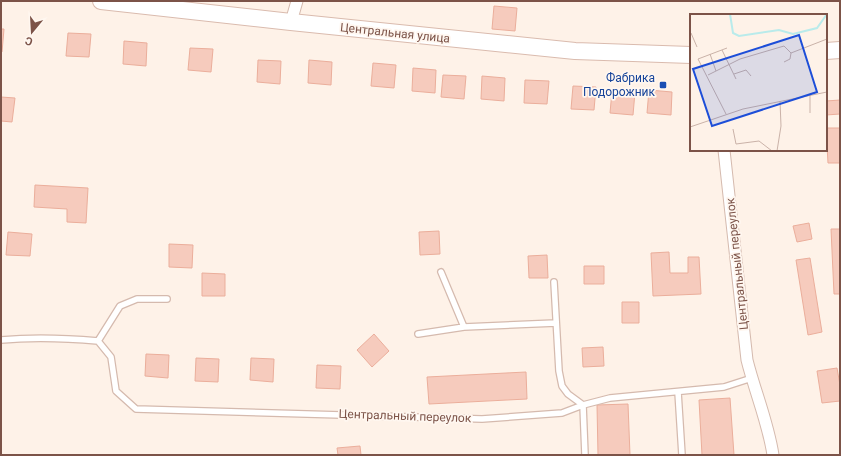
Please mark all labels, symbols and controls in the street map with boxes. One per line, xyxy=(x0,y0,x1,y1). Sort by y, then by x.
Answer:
north arrow xyxy=(12,12,52,52)
inset map xyxy=(690,14,827,151)
street label: Центральная улица xyxy=(339,20,451,46)
text: С xyxy=(24,34,34,48)
place label: Фабрика Подорожник xyxy=(583,71,656,99)
marker: Фабрика Подорожник xyxy=(658,80,668,90)
street label: Центральный переулок xyxy=(723,197,751,331)
street label: Центральный переулок xyxy=(338,407,472,425)

